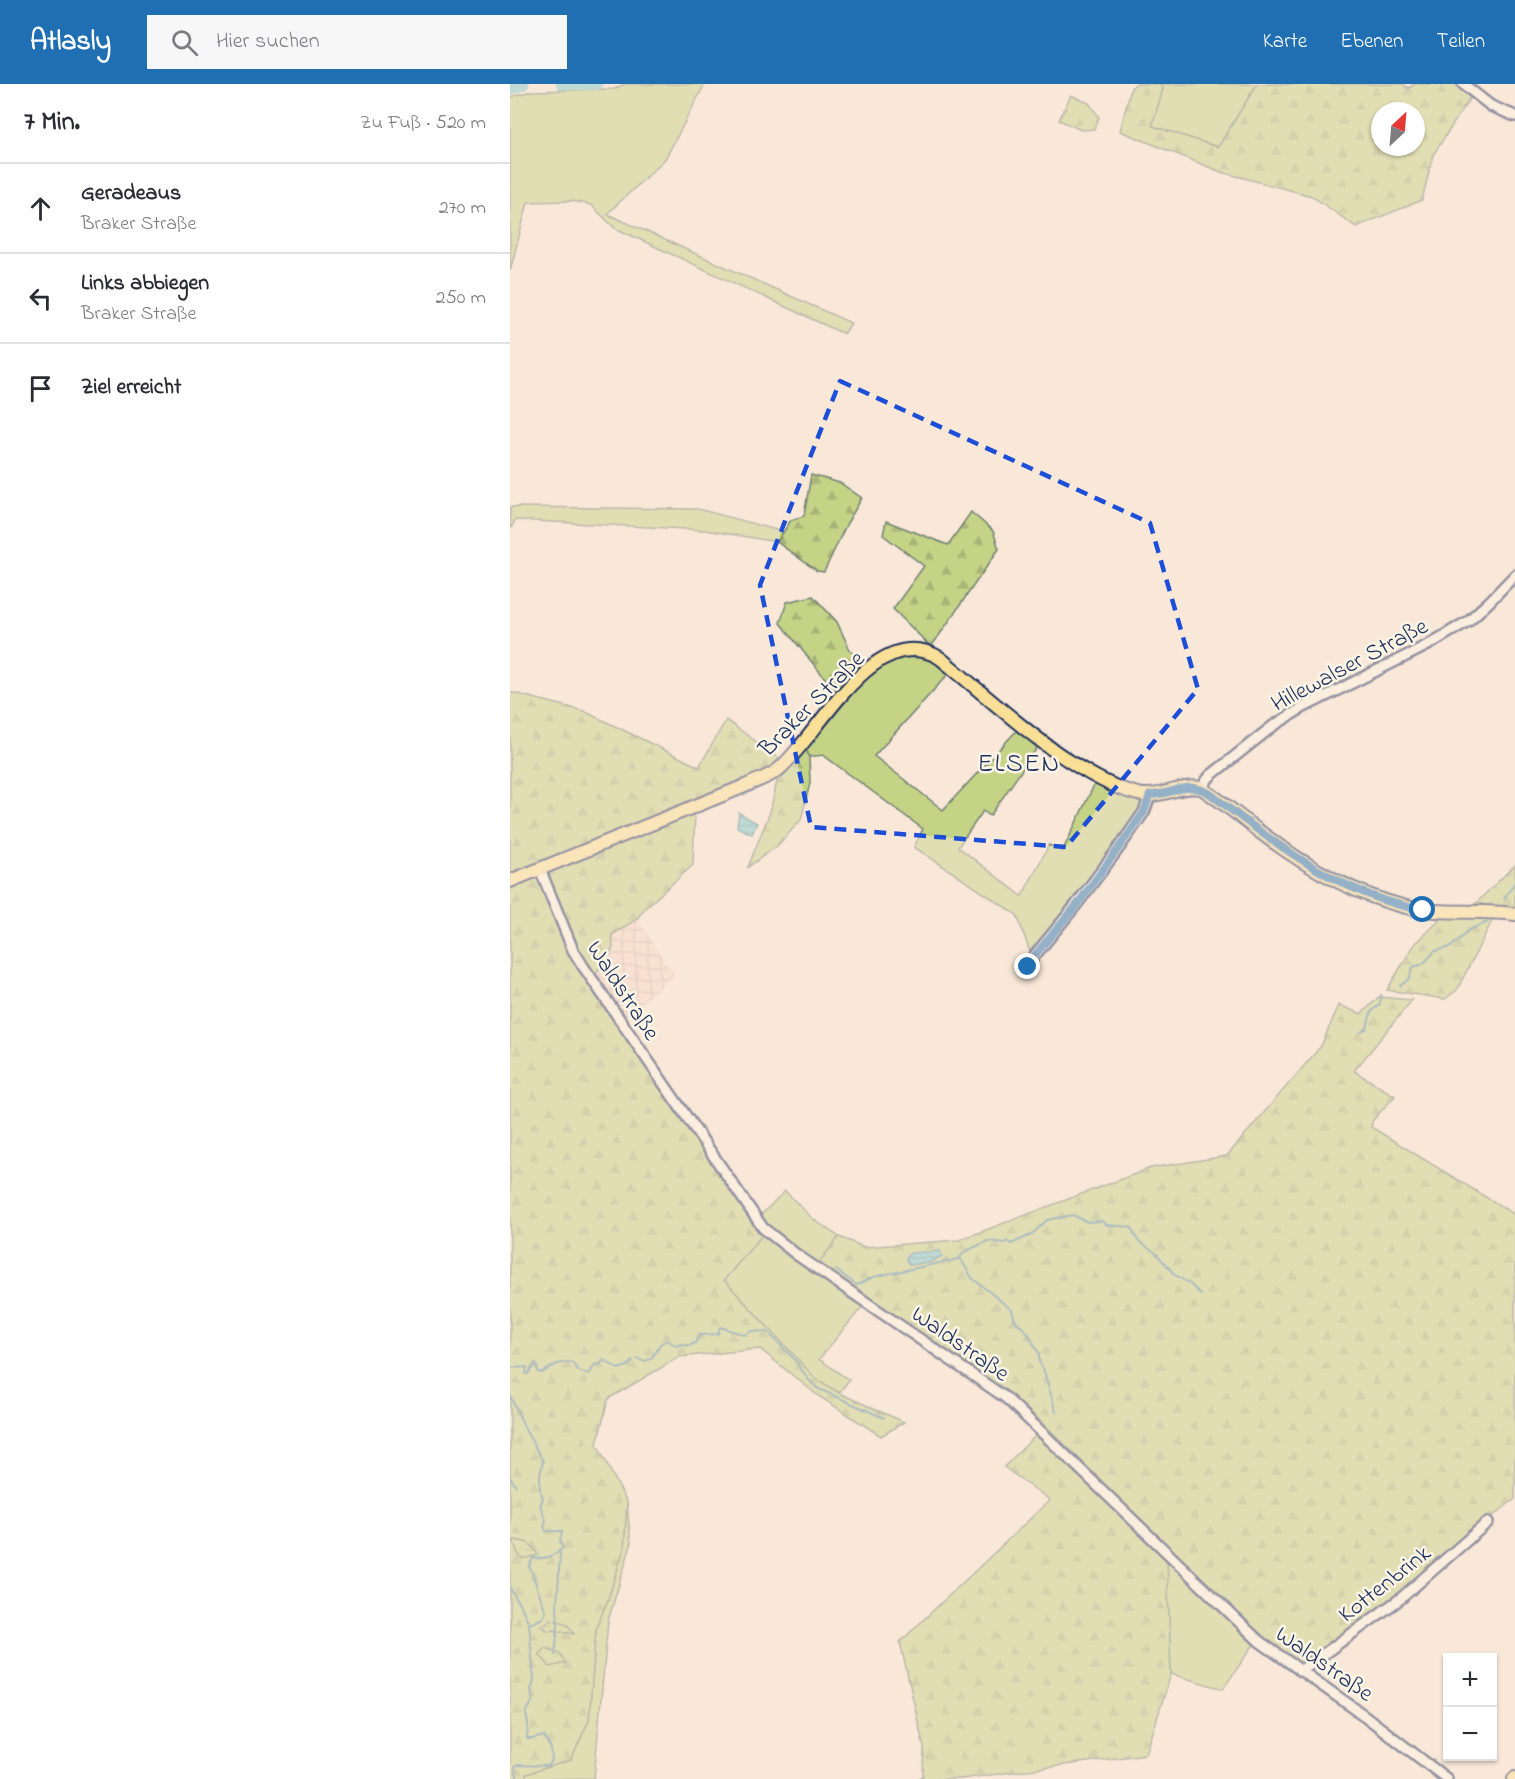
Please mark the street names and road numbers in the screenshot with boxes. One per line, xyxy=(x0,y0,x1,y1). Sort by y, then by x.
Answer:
street label: Hillewalser Straße xyxy=(1265,610,1435,722)
street label: Braker Straße xyxy=(751,643,874,767)
street label: Waldstraße xyxy=(576,934,668,1049)
street label: Waldstraße xyxy=(903,1298,1016,1392)
street label: Kottenbrink xyxy=(1332,1537,1440,1633)
street label: Waldstraße xyxy=(1267,1618,1380,1712)

